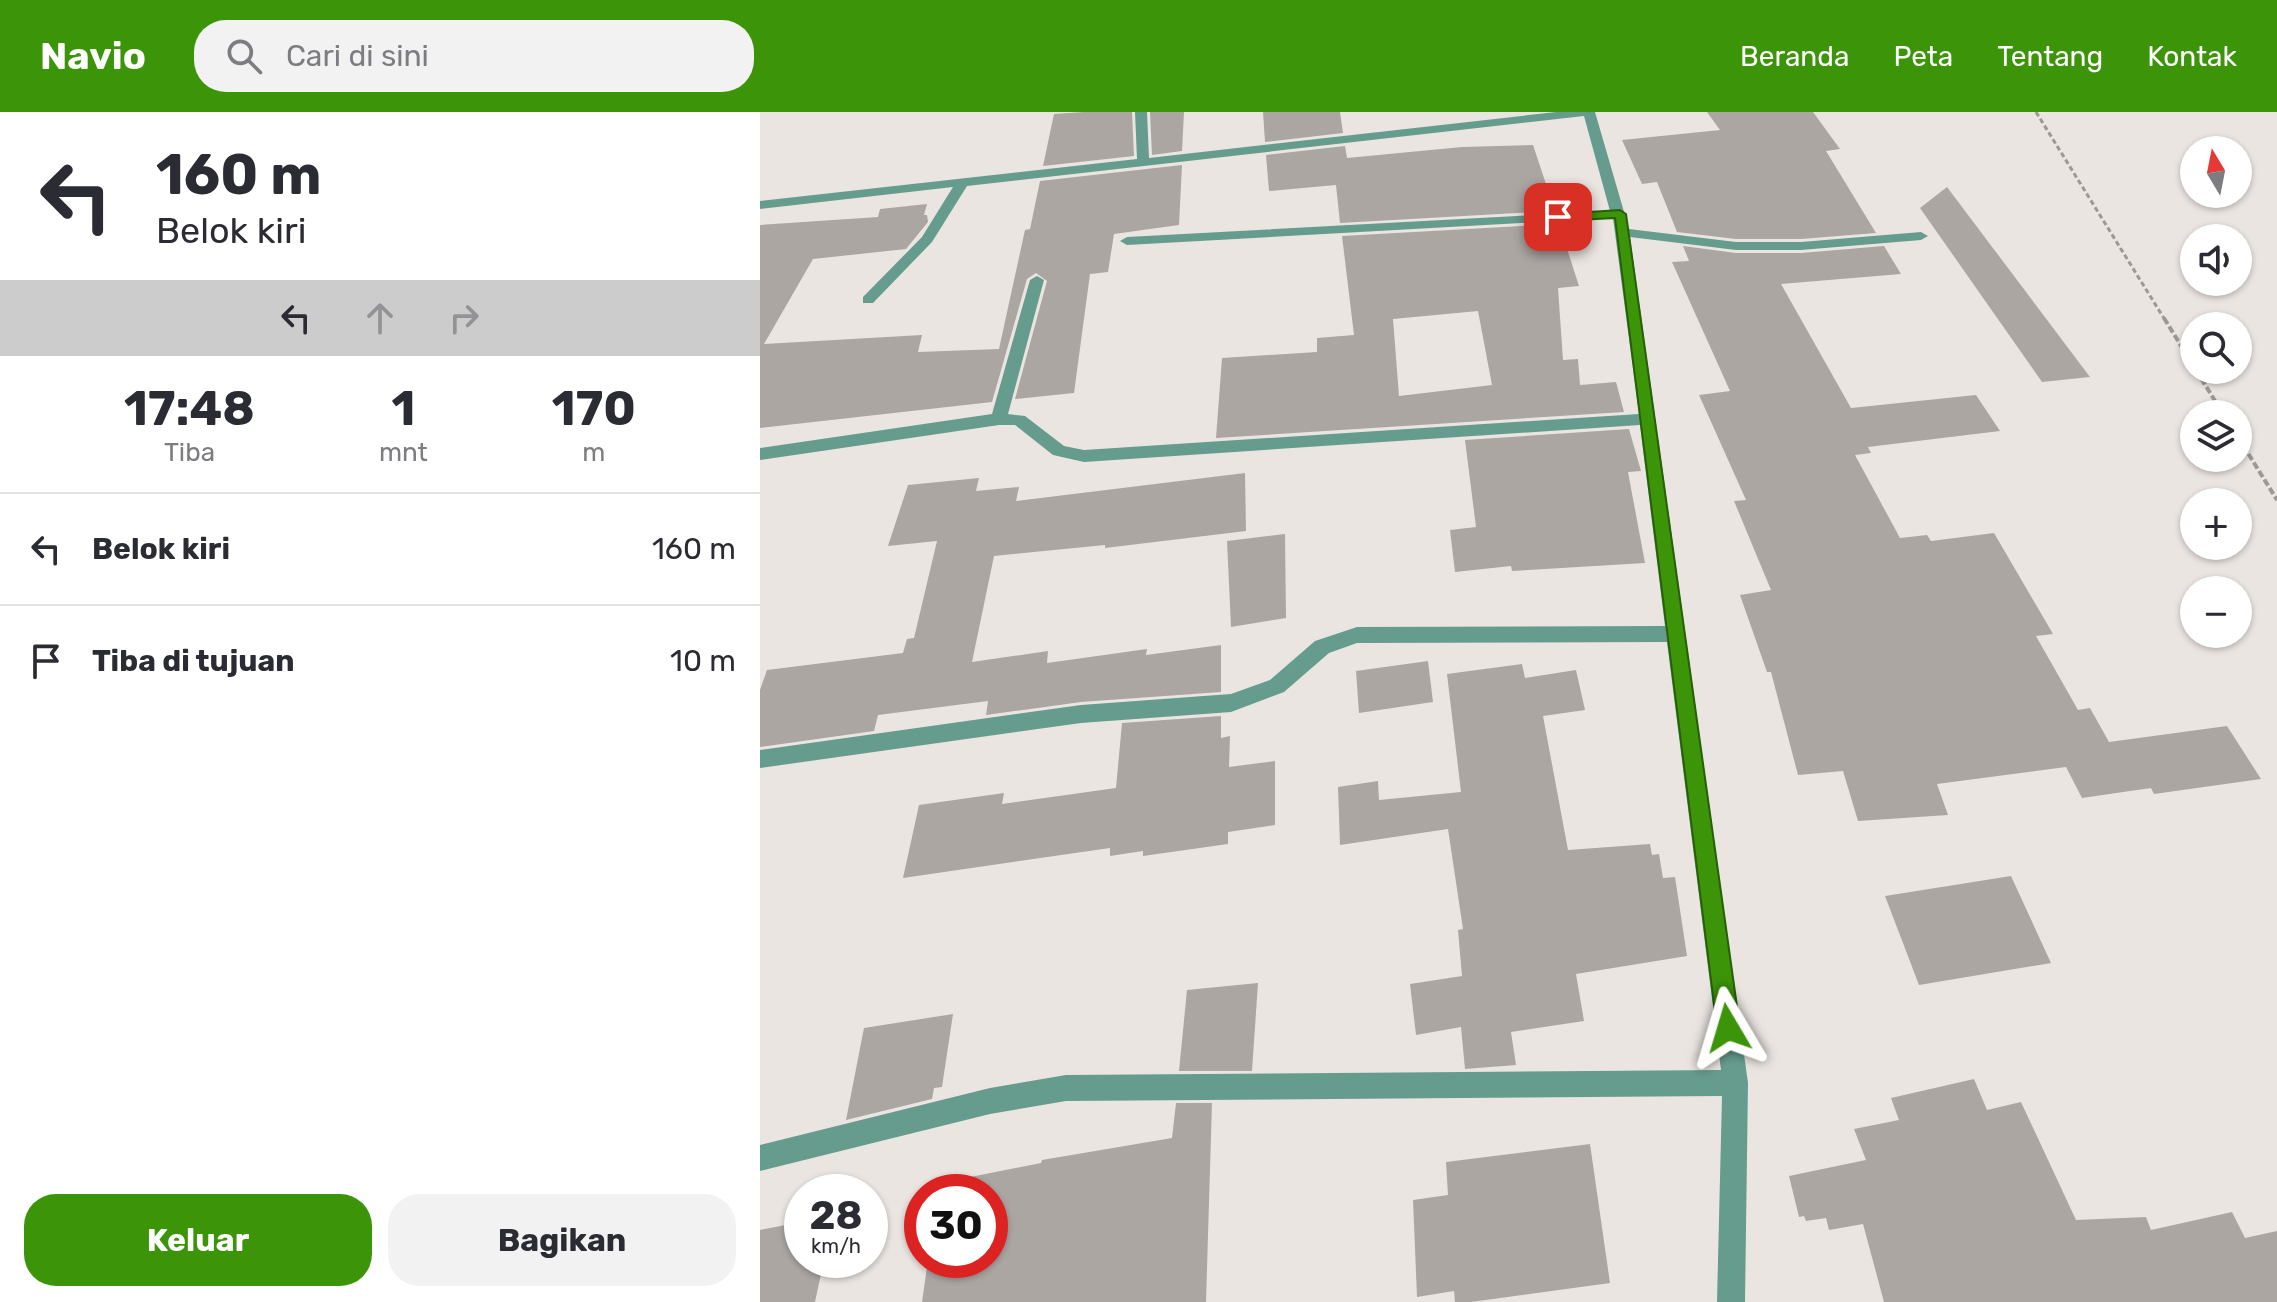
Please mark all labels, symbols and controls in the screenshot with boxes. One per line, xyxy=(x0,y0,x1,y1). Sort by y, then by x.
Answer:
search box xyxy=(194,20,754,92)
text: Navio xyxy=(40,33,146,79)
icon: search xyxy=(222,34,266,78)
text: Cari di sini xyxy=(286,38,429,74)
text: Beranda xyxy=(1740,40,1849,73)
text: Peta xyxy=(1893,40,1953,73)
text: Tentang xyxy=(1997,40,2103,73)
text: Kontak xyxy=(2147,40,2237,73)
north arrow xyxy=(2180,136,2252,208)
map controls xyxy=(2180,136,2252,648)
text: 160 m xyxy=(156,142,322,208)
icon: left xyxy=(24,144,128,248)
pin xyxy=(1524,183,1592,251)
icon: arrive xyxy=(1536,195,1580,239)
text: Belok kiri xyxy=(156,209,306,252)
button: sound xyxy=(2180,224,2252,296)
icon: left xyxy=(274,296,318,340)
icon: ahead xyxy=(358,296,402,340)
icon: right xyxy=(442,296,486,340)
button: search xyxy=(2180,312,2252,384)
text: 17:48 xyxy=(124,380,255,437)
text: 1 xyxy=(391,380,415,437)
text: 170 xyxy=(552,380,636,437)
button: layers xyxy=(2180,400,2252,472)
text: Tiba xyxy=(164,437,215,468)
text: mnt xyxy=(379,437,428,468)
text: m xyxy=(582,437,605,468)
button: + xyxy=(2180,488,2252,560)
icon: left xyxy=(24,527,68,571)
text: Belok kiri xyxy=(92,531,230,567)
text: 160 m xyxy=(652,531,736,567)
button: − xyxy=(2180,576,2252,648)
icon: arrive xyxy=(24,639,68,683)
text: Tiba di tujuan xyxy=(92,643,294,679)
text: 10 m xyxy=(670,643,736,679)
position arrow xyxy=(1686,986,1770,1070)
speed limit sign: 30 xyxy=(904,1174,1008,1278)
text: 28 xyxy=(809,1192,863,1239)
button: Keluar xyxy=(24,1194,372,1286)
button: Bagikan xyxy=(388,1194,736,1286)
text: km/h xyxy=(811,1234,861,1258)

